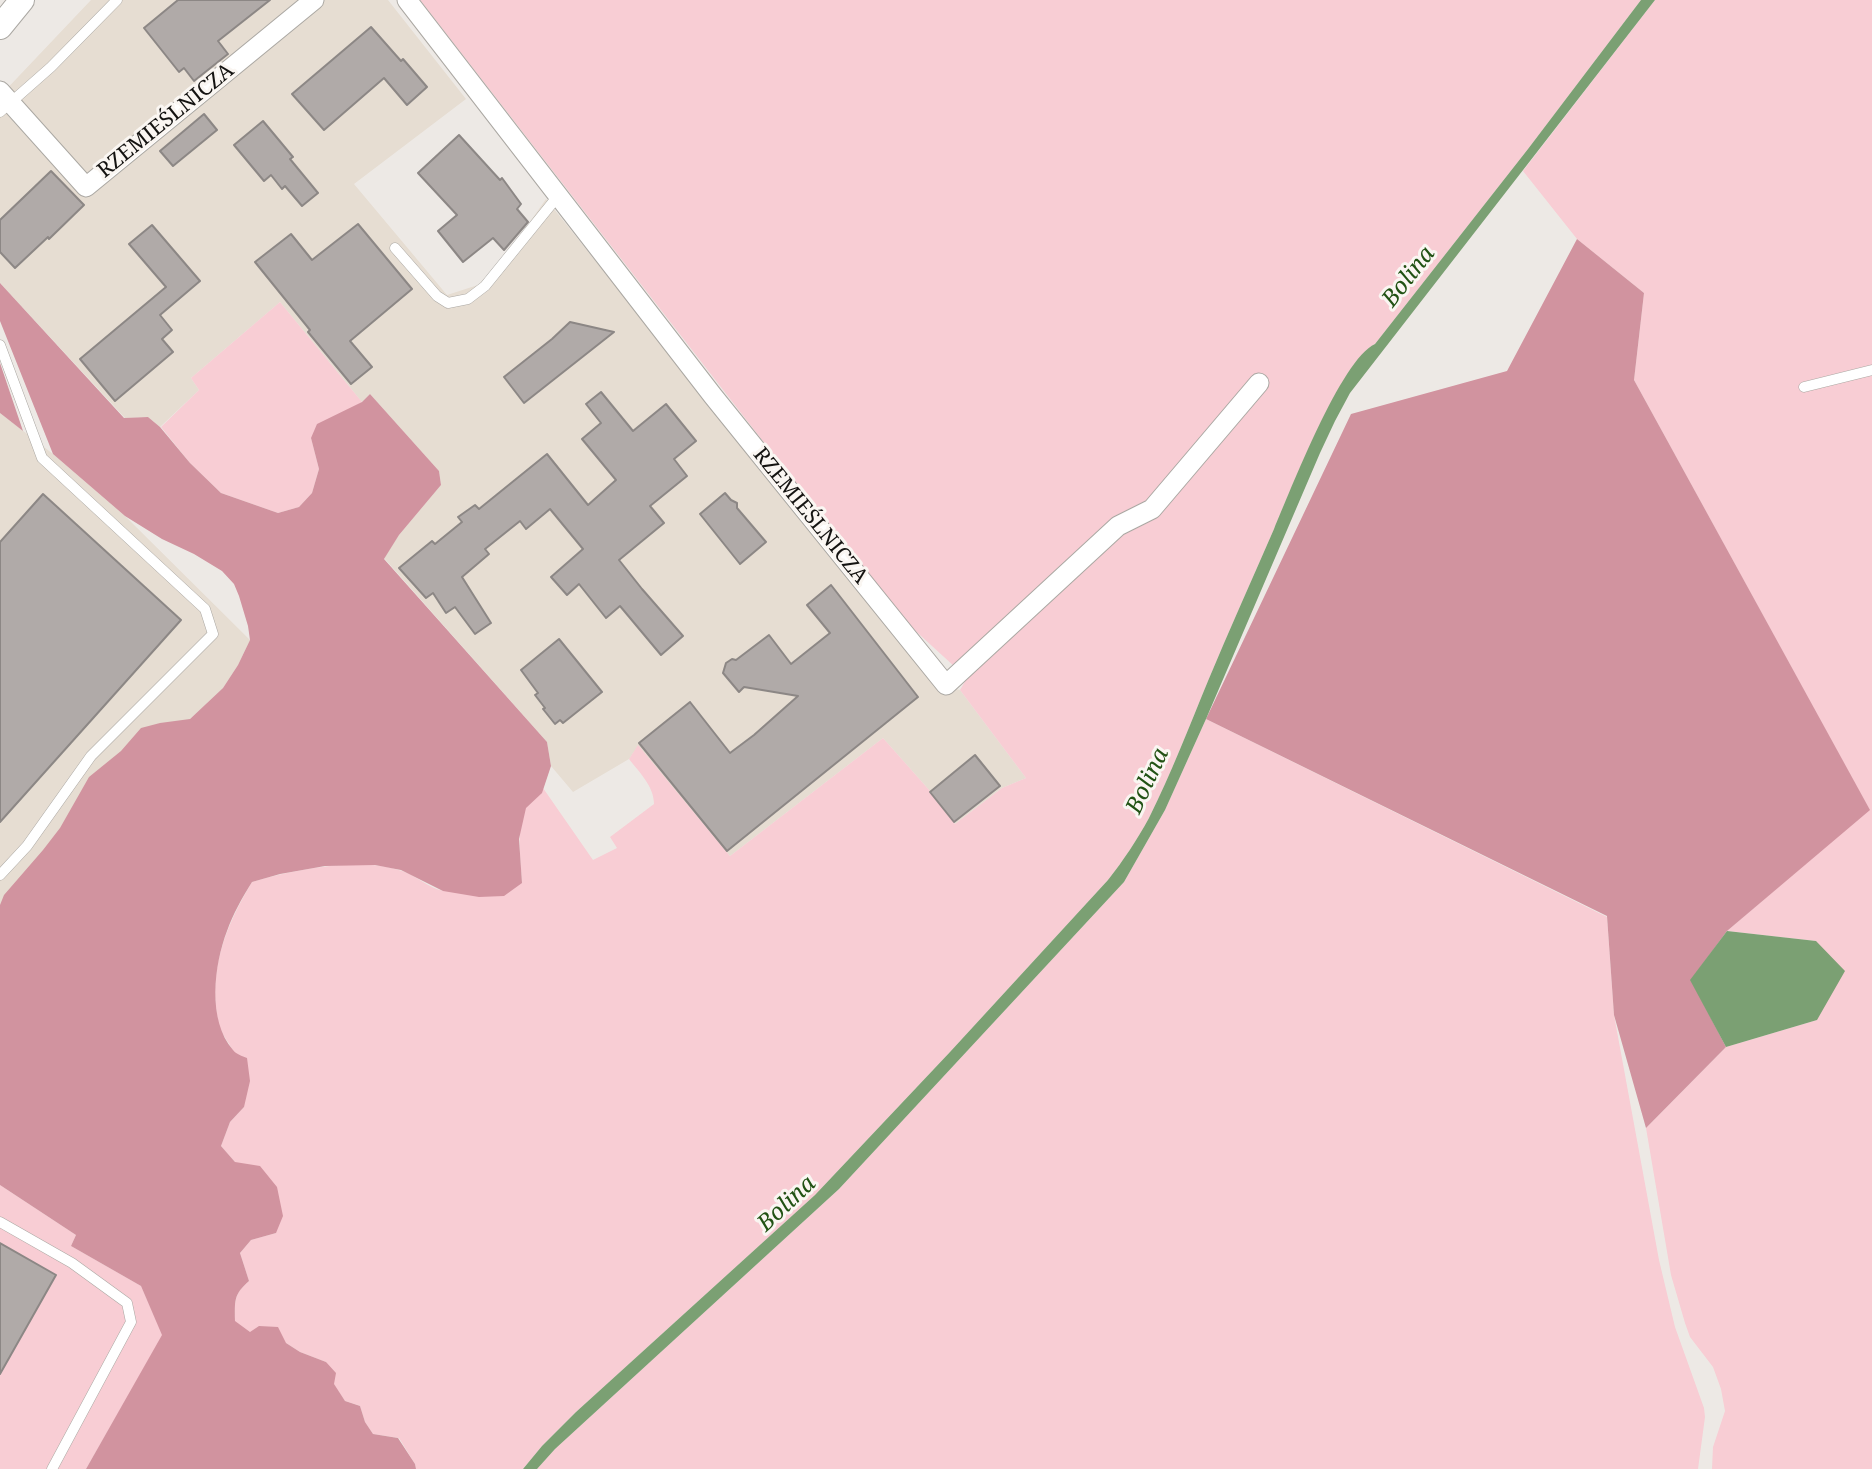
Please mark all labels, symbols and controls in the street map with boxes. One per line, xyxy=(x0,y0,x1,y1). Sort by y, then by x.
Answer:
street label: RZEMIEŚLNICZA xyxy=(93,58,239,184)
water label: Bolina xyxy=(1377,241,1441,313)
street label: RZEMIEŚLNICZA xyxy=(747,443,873,589)
water label: Bolina xyxy=(1121,744,1175,818)
water label: Bolina xyxy=(752,1170,822,1238)

